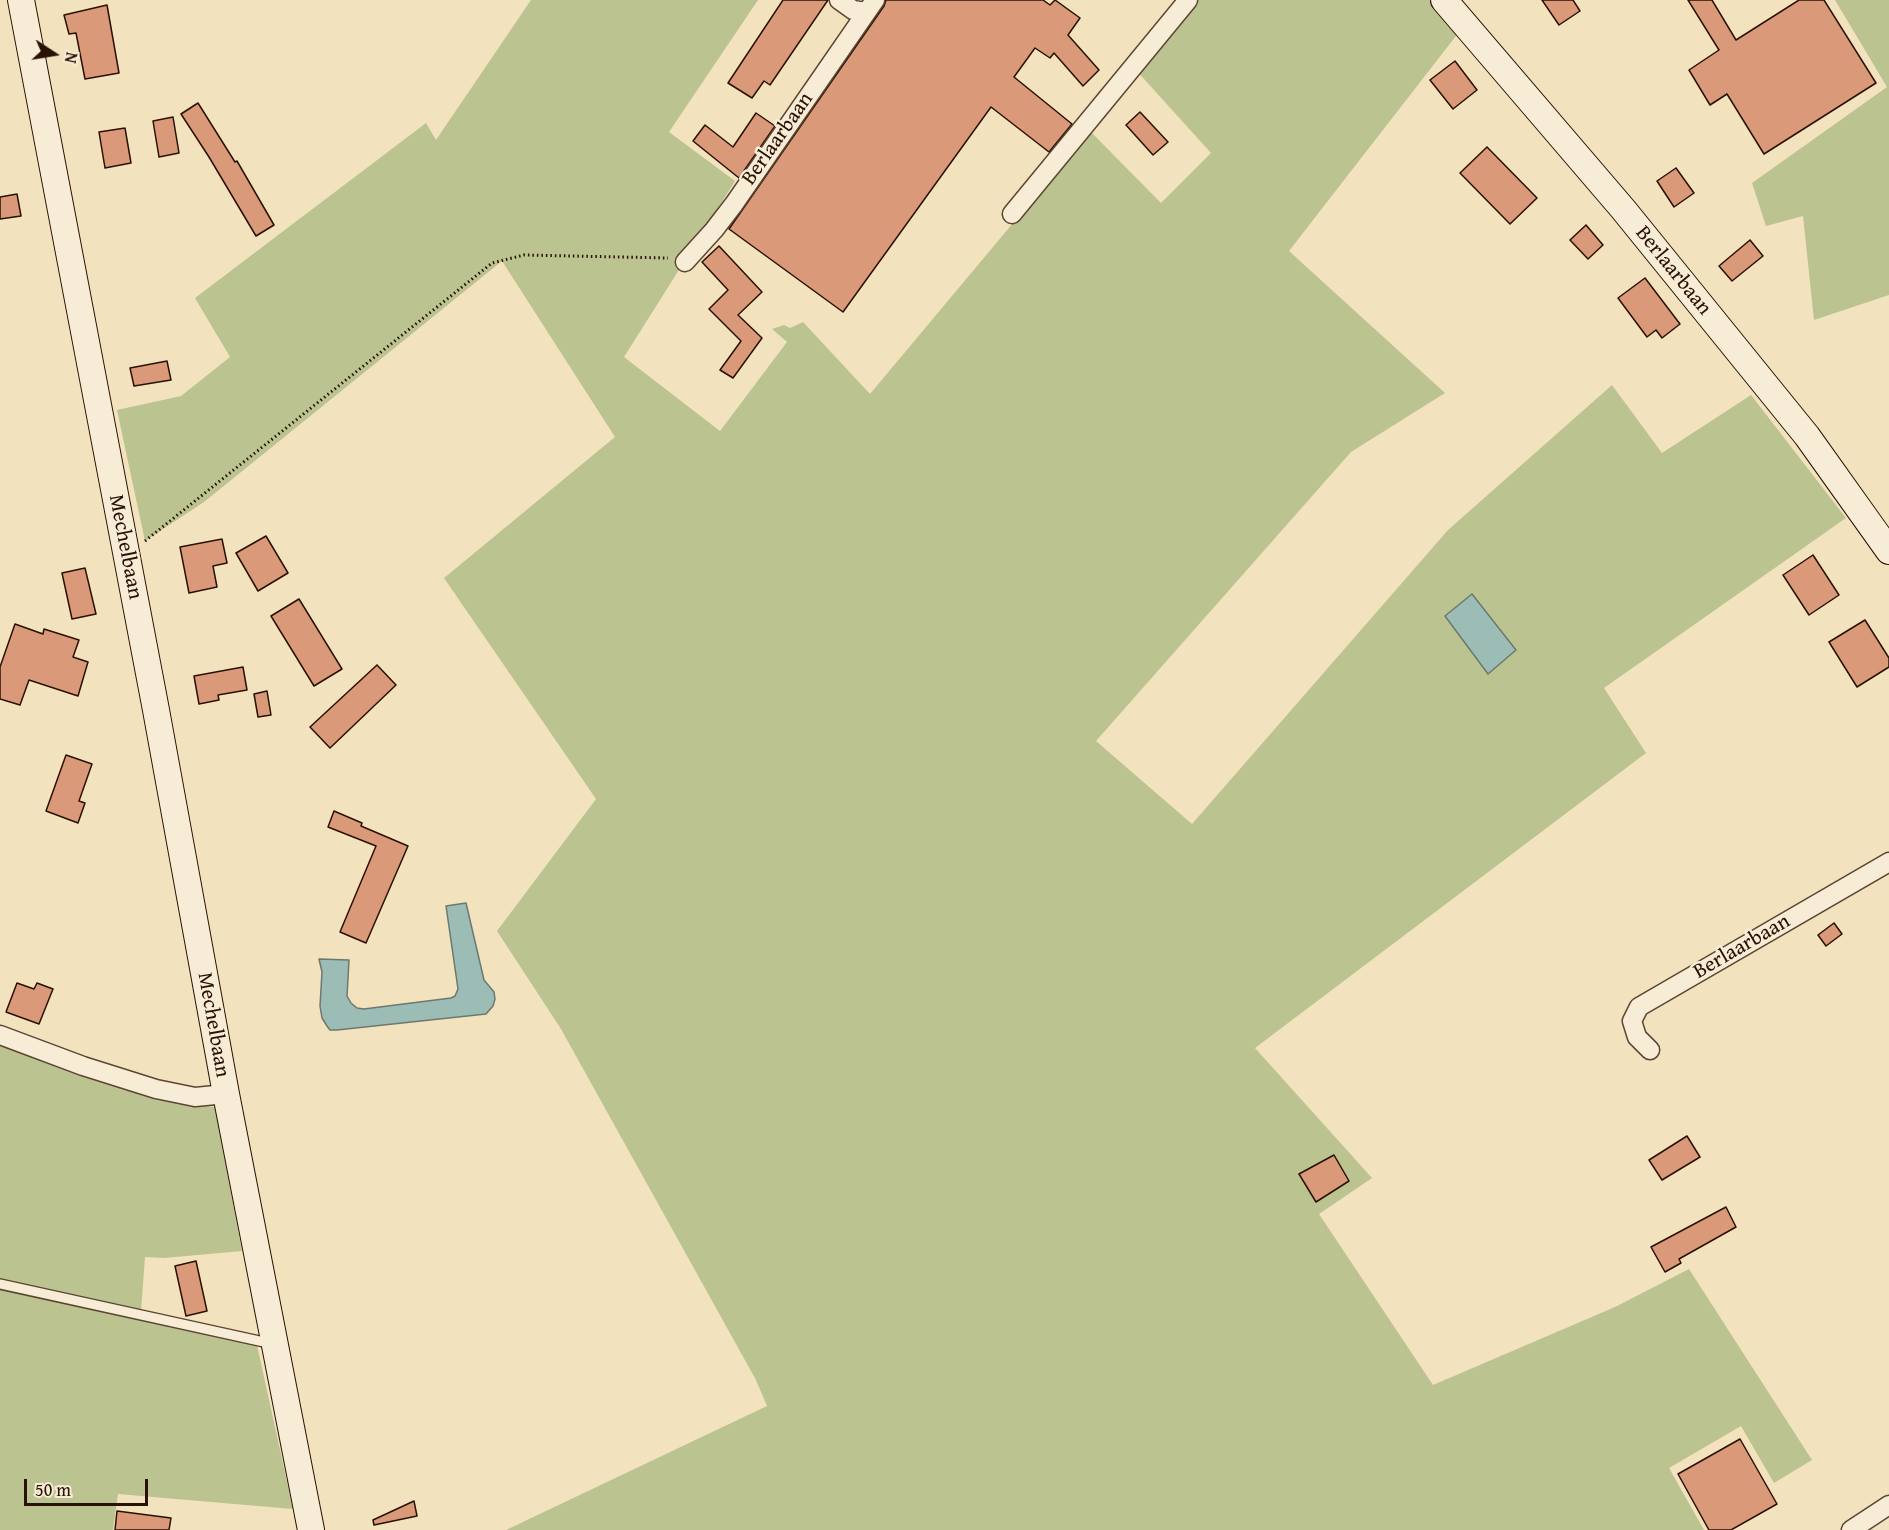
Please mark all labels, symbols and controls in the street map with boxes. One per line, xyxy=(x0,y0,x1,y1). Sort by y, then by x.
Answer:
north arrow xyxy=(24,24,84,84)
text: N xyxy=(59,50,84,65)
street label: Berlaarbaan xyxy=(737,88,819,190)
street label: Berlaarbaan xyxy=(1629,221,1717,321)
street label: Mechelbaan xyxy=(103,493,147,601)
street label: Berlaarbaan xyxy=(1689,909,1795,985)
street label: Mechelbaan xyxy=(191,971,235,1079)
scale bar xyxy=(27,1467,152,1505)
text: 50 m xyxy=(35,1476,71,1503)

